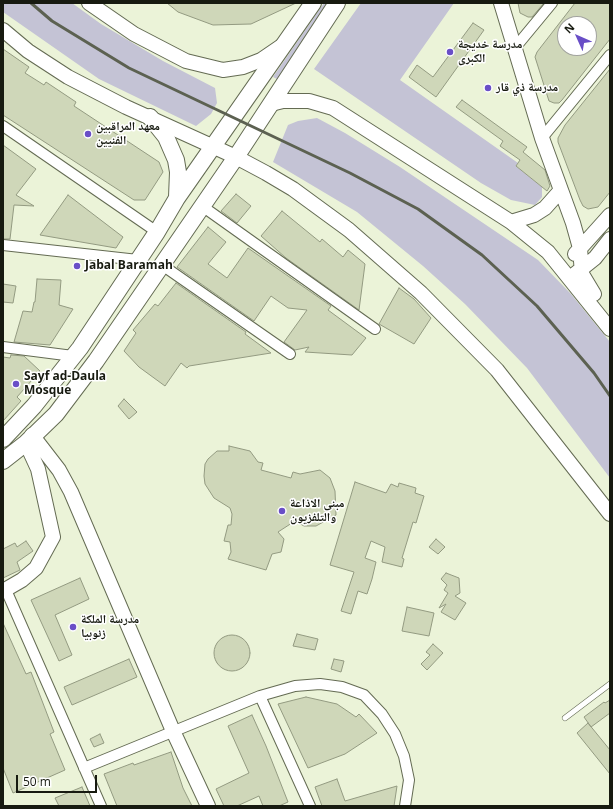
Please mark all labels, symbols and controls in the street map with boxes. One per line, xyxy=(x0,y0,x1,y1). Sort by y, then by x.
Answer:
north arrow xyxy=(557,16,597,56)
text: N xyxy=(560,19,577,36)
place label: مدرسة خديجة الكبرى xyxy=(458,38,522,66)
marker: مدرسة خديجة الكبرى xyxy=(445,47,455,57)
place label: مدرسة ذي قار xyxy=(496,81,558,95)
marker: مدرسة ذي قار xyxy=(483,83,493,93)
place label: معهد المراقبين الفنيين xyxy=(96,120,160,148)
marker: معهد المراقبين الفنيين xyxy=(83,129,93,139)
place label: Jabal Baramah xyxy=(85,259,173,273)
marker: Jabal Baramah xyxy=(72,261,82,271)
place label: Sayf ad-Daula Mosque xyxy=(24,370,106,398)
marker: Sayf ad-Daula Mosque xyxy=(11,379,21,389)
place label: مبنى الاذاعة والتلفزيون xyxy=(290,497,344,525)
marker: مبنى الاذاعة والتلفزيون xyxy=(277,506,287,516)
place label: مدرسة الملكة زنوبيا xyxy=(81,613,139,641)
marker: مدرسة الملكة زنوبيا xyxy=(68,622,78,632)
scale bar xyxy=(18,767,99,793)
text: 50 m xyxy=(23,773,51,790)

